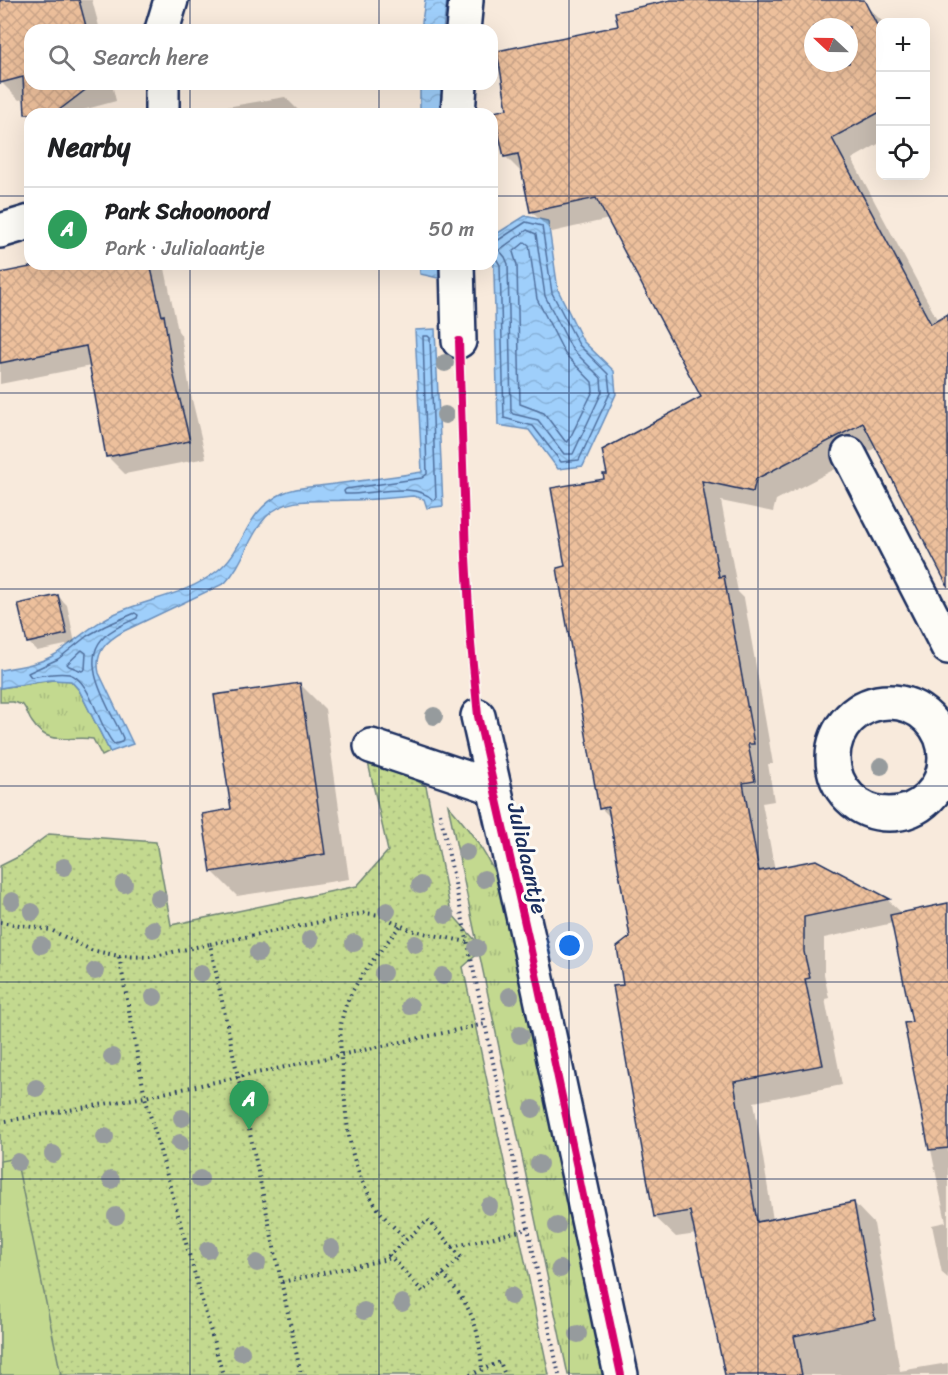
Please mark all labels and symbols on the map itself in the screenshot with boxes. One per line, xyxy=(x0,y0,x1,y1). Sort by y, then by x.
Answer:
north arrow xyxy=(804,18,858,72)
street label: Julialaantje xyxy=(496,798,559,918)
your location xyxy=(555,931,584,960)
pin: A xyxy=(230,1080,268,1130)

